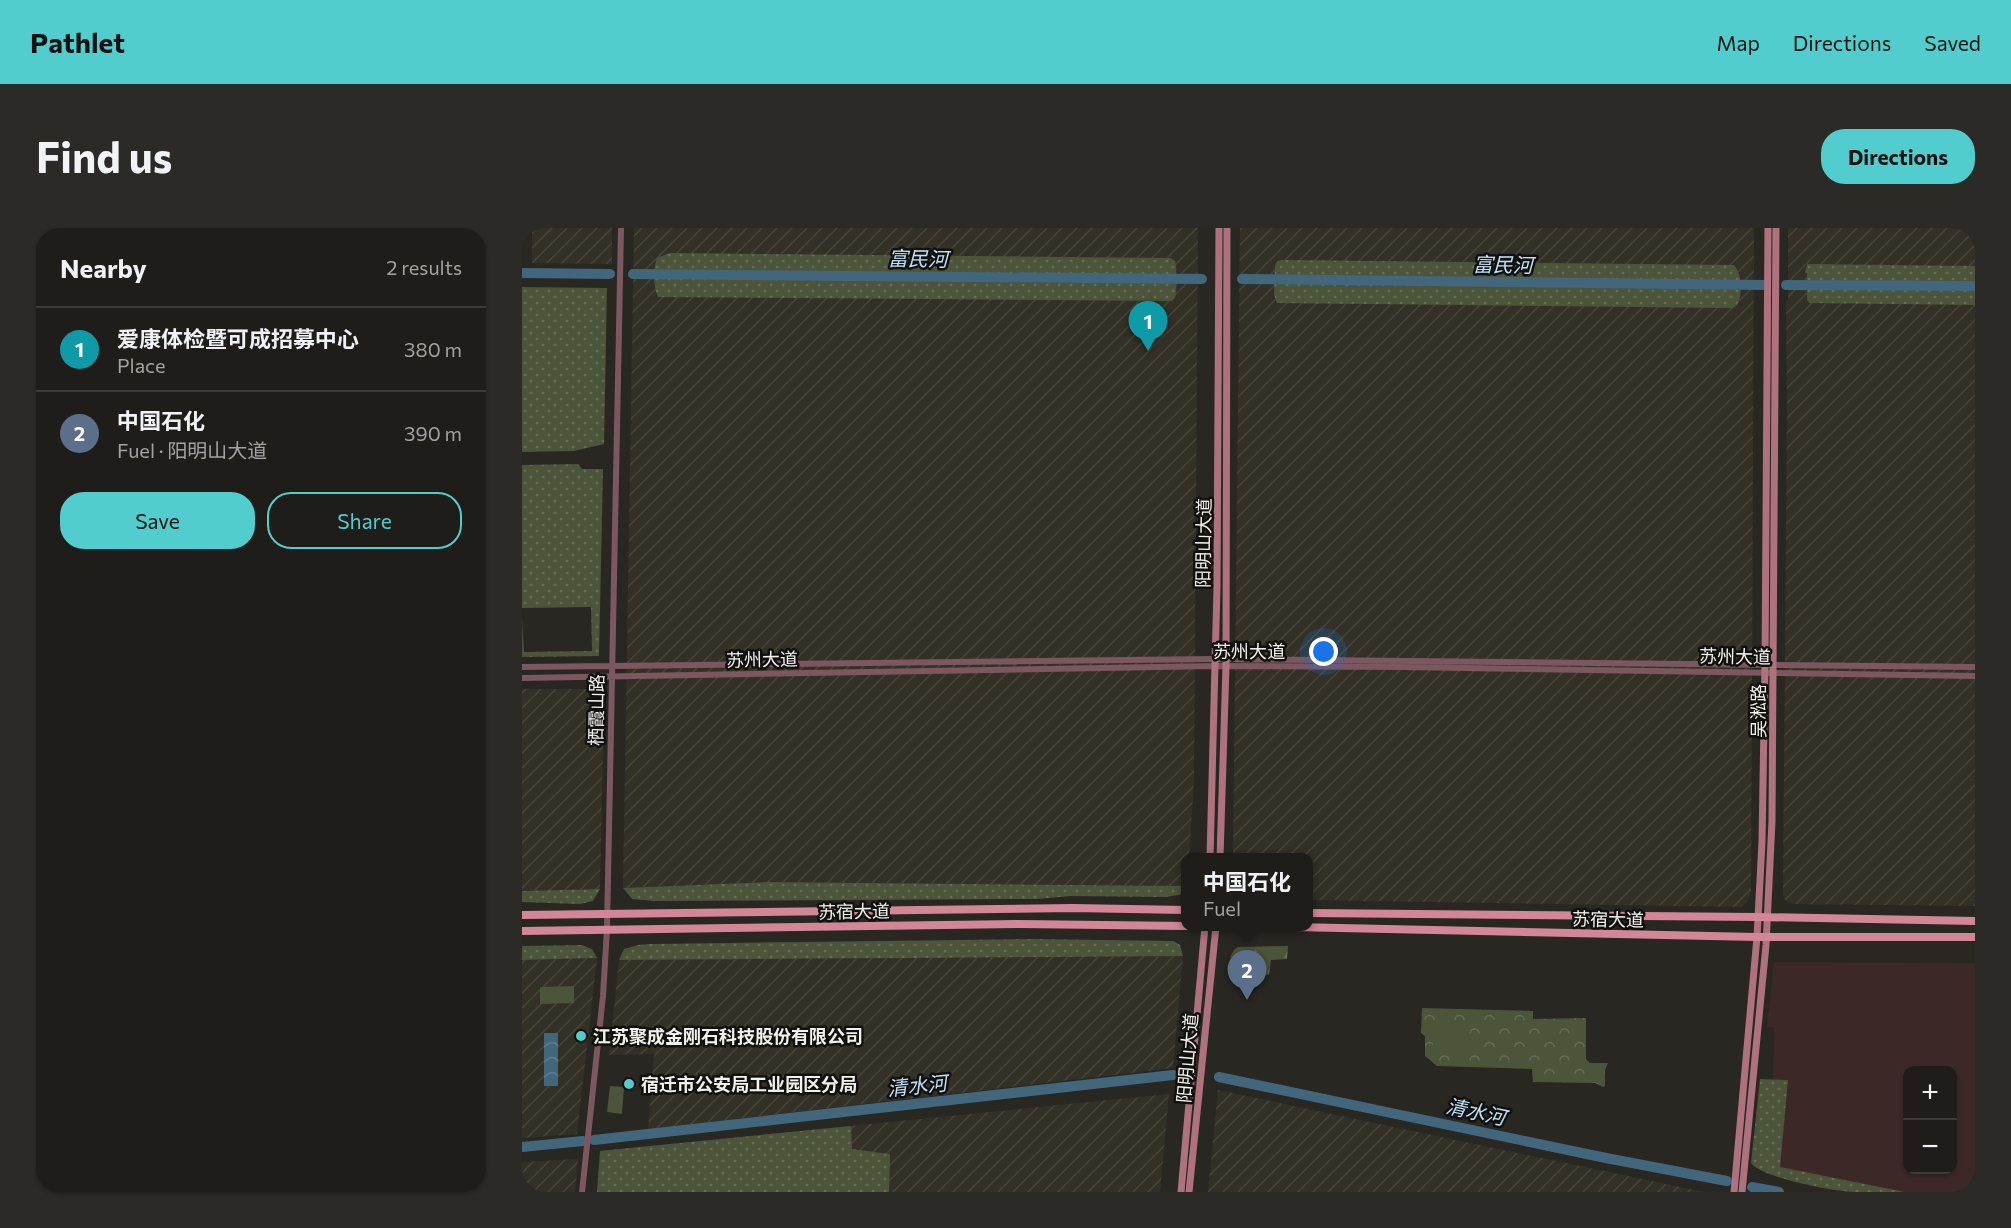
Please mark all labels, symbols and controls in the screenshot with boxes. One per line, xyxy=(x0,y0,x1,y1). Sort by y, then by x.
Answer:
text: Pathlet xyxy=(30,25,125,59)
text: Map xyxy=(1717,30,1760,55)
text: Directions xyxy=(1793,30,1891,55)
text: Saved xyxy=(1924,30,1981,55)
button: Directions xyxy=(1821,129,1975,184)
text: Find us xyxy=(36,130,172,182)
water label: 富民河 xyxy=(888,245,952,271)
water label: 富民河 xyxy=(1473,251,1537,277)
text: Nearby xyxy=(60,252,147,283)
text: 2 results xyxy=(386,255,462,279)
pin: 1 xyxy=(1128,302,1168,351)
text: 爱康体检暨可成招募中心 xyxy=(117,325,359,352)
text: 1 xyxy=(75,337,84,361)
text: 380 m xyxy=(404,337,462,361)
text: Place xyxy=(117,353,166,377)
text: 中国石化 xyxy=(117,407,205,434)
text: 2 xyxy=(74,421,85,445)
text: 390 m xyxy=(404,421,462,445)
text: Fuel · 阳明山大道 xyxy=(117,438,267,462)
button: Save xyxy=(60,492,255,549)
button: Share xyxy=(267,492,462,549)
street label: 阳明山大道 xyxy=(1191,498,1215,588)
your location xyxy=(1309,637,1338,666)
street label: 苏州大道 xyxy=(1213,640,1285,662)
street label: 苏州大道 xyxy=(1699,644,1771,668)
street label: 苏州大道 xyxy=(726,647,798,671)
street label: 栖霞山路 xyxy=(584,674,608,746)
street label: 吴淞路 xyxy=(1747,684,1769,738)
popup xyxy=(1181,853,1313,931)
text: 中国石化 xyxy=(1203,868,1291,895)
text: Fuel xyxy=(1203,896,1241,920)
street label: 苏宿大道 xyxy=(818,899,890,923)
street label: 苏宿大道 xyxy=(1572,907,1644,931)
pin: 2 xyxy=(1228,950,1266,1000)
street label: 阳明山大道 xyxy=(1172,1012,1202,1104)
place label: 江苏聚成金刚石科技股份有限公司 xyxy=(593,1025,863,1047)
marker: 江苏聚成金刚石科技股份有限公司 xyxy=(574,1029,588,1043)
map controls xyxy=(1903,1066,1957,1174)
button: + xyxy=(1903,1066,1957,1120)
water label: 清水河 xyxy=(886,1070,952,1100)
place label: 宿迁市公安局工业园区分局 xyxy=(641,1073,857,1095)
marker: 宿迁市公安局工业园区分局 xyxy=(622,1077,636,1091)
water label: 清水河 xyxy=(1444,1093,1512,1130)
button: − xyxy=(1903,1120,1957,1174)

